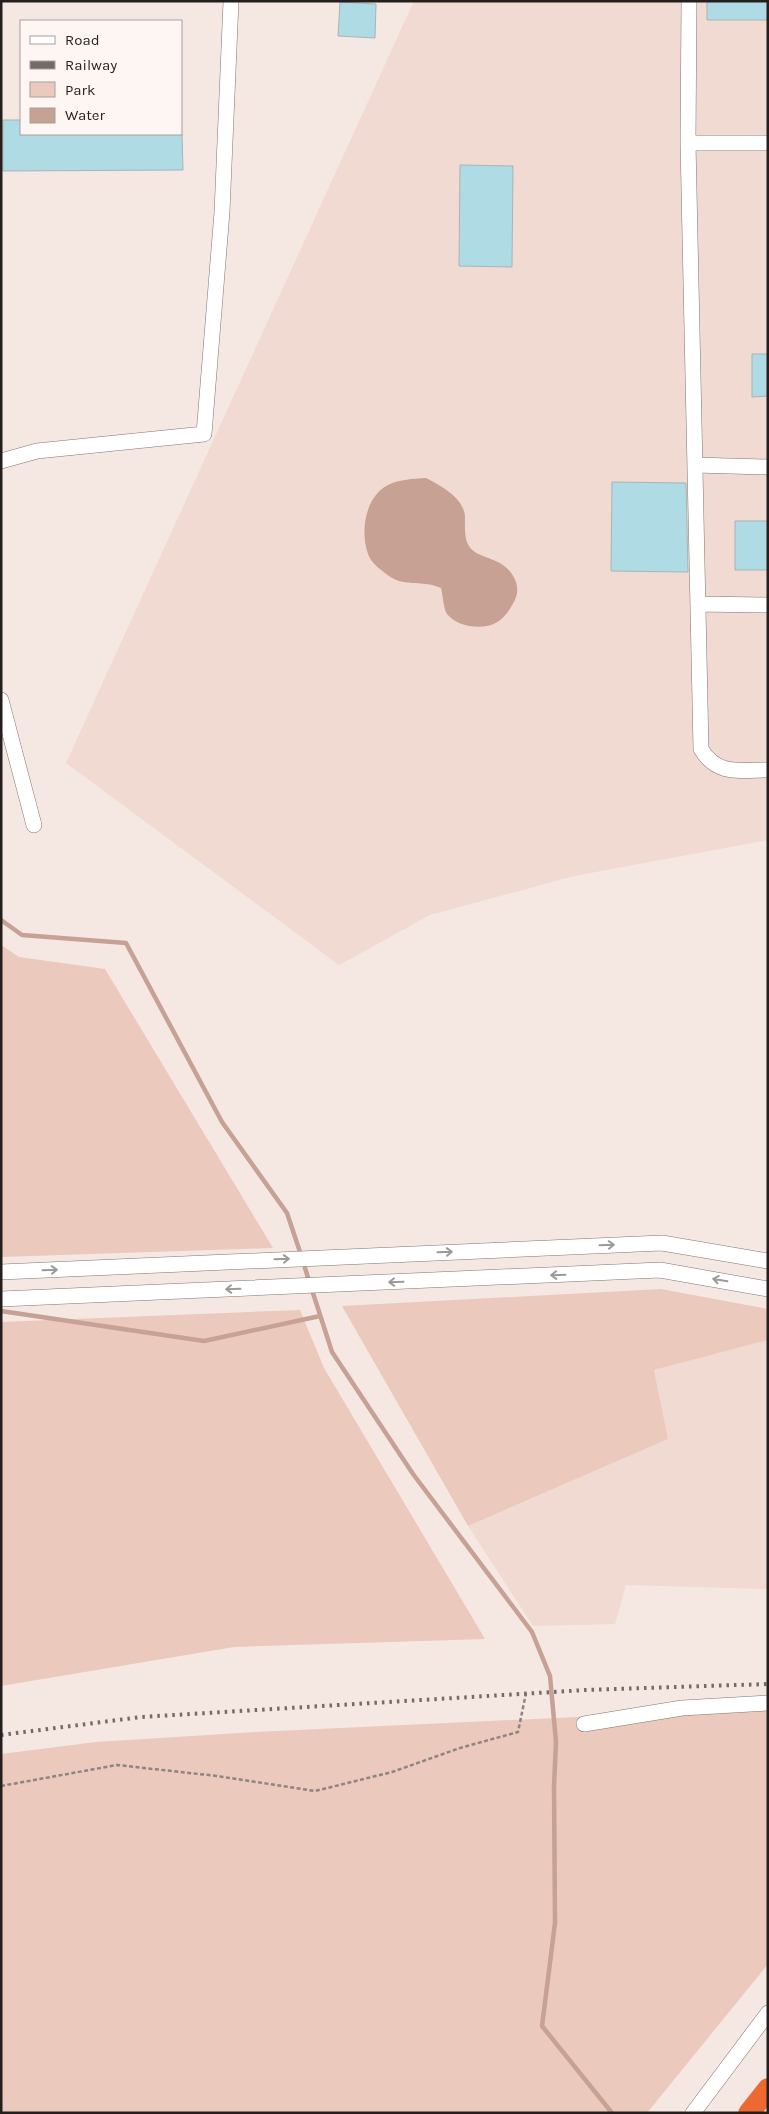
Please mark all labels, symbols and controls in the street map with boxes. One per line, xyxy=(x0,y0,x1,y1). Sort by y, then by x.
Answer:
legend xyxy=(20,20,182,135)
text: Road xyxy=(65,31,100,49)
text: Railway xyxy=(65,56,117,74)
text: Park xyxy=(65,81,95,99)
text: Water xyxy=(65,106,106,124)
one-way arrow xyxy=(599,1241,615,1250)
one-way arrow xyxy=(436,1248,452,1257)
one-way arrow xyxy=(274,1255,290,1264)
one-way arrow xyxy=(42,1265,58,1274)
one-way arrow xyxy=(550,1270,566,1279)
one-way arrow xyxy=(712,1275,728,1285)
one-way arrow xyxy=(388,1277,404,1286)
one-way arrow xyxy=(226,1284,242,1294)

